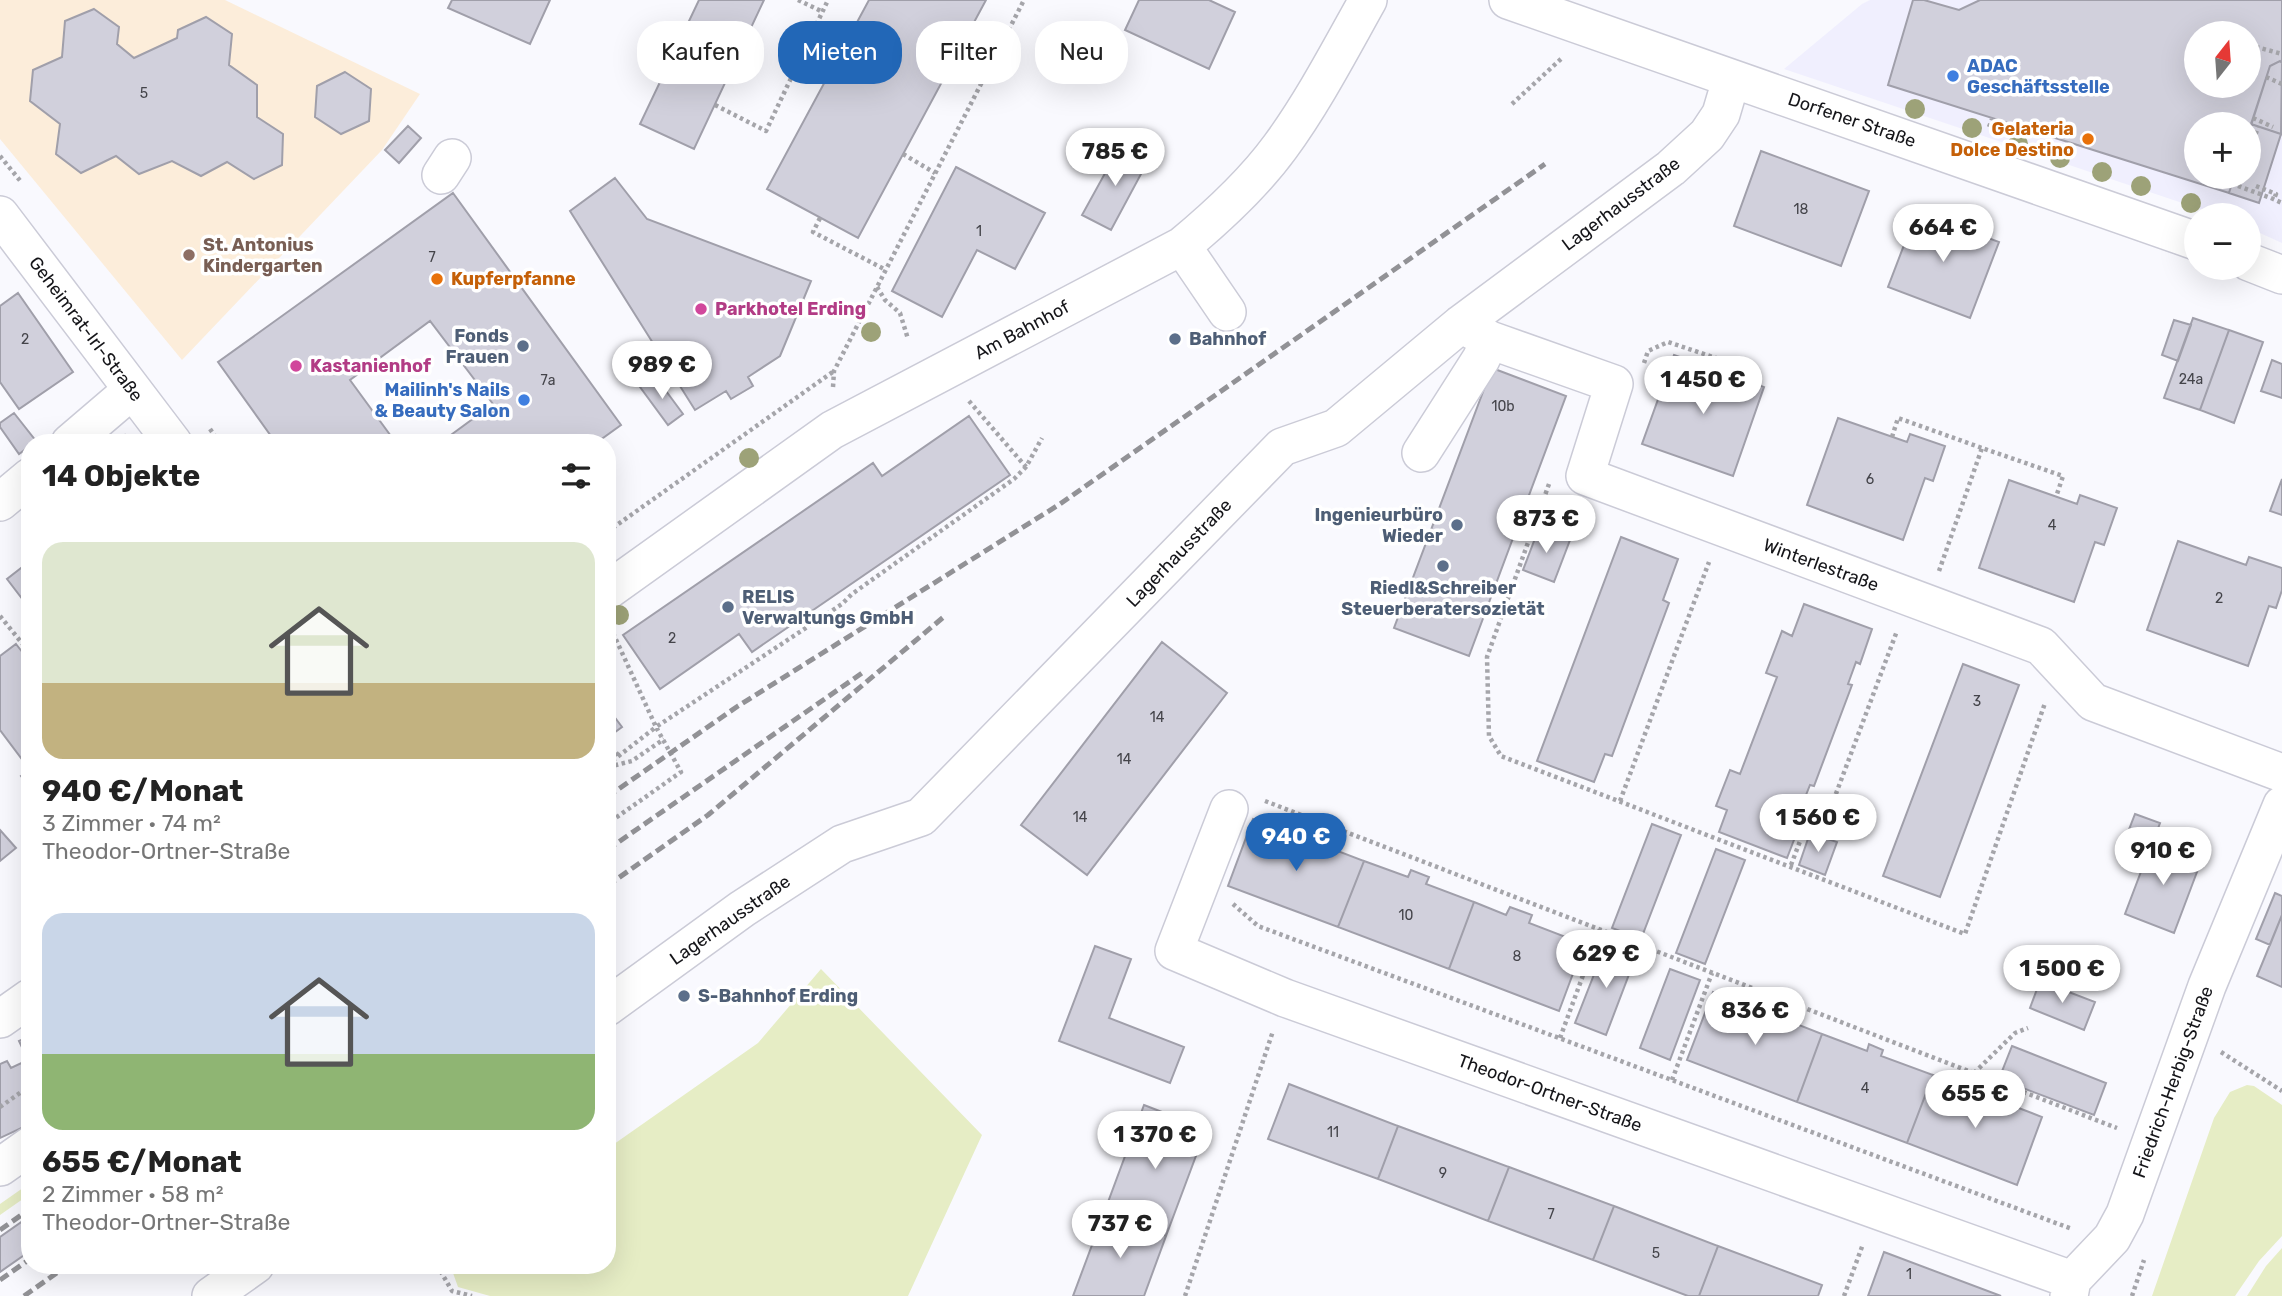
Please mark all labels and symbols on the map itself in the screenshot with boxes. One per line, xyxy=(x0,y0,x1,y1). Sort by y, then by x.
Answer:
north arrow xyxy=(2184,21,2261,98)
place label: ADAC Geschäftsstelle xyxy=(1967,55,2110,98)
marker: ADAC Geschäftsstelle xyxy=(1945,68,1961,84)
house number: 5 xyxy=(140,85,148,102)
street label: Dorfener Straße xyxy=(1785,88,1919,152)
place label: Gelateria Dolce Destino xyxy=(1950,118,2074,161)
pin: 785 € xyxy=(1066,128,1164,188)
marker: Gelateria Dolce Destino xyxy=(2080,131,2096,147)
street label: Lagerhausstraße xyxy=(1558,152,1684,256)
house number: 18 xyxy=(1794,201,1809,218)
pin: 664 € xyxy=(1894,204,1992,264)
house number: 1 xyxy=(976,223,982,240)
place label: St. Antonius Kindergarten xyxy=(203,234,323,277)
marker: St. Antonius Kindergarten xyxy=(181,247,197,263)
house number: 7 xyxy=(428,249,436,266)
street label: Geheimrat-Irl-Straße xyxy=(24,252,148,406)
place label: Kupferpfanne xyxy=(451,268,576,290)
marker: Kupferpfanne xyxy=(429,271,445,287)
street label: Am Bahnhof xyxy=(971,296,1073,364)
place label: Parkhotel Erding xyxy=(715,298,866,320)
marker: Parkhotel Erding xyxy=(693,301,709,317)
place label: Fonds Frauen xyxy=(446,325,509,368)
place label: Bahnhof xyxy=(1189,328,1266,350)
house number: 2 xyxy=(21,331,29,348)
marker: Bahnhof xyxy=(1167,331,1183,347)
marker: Fonds Frauen xyxy=(515,338,531,354)
pin: 989 € xyxy=(613,342,711,401)
place label: Kastanienhof xyxy=(310,355,431,377)
pin: 1 450 € xyxy=(1638,356,1768,416)
marker: Kastanienhof xyxy=(288,358,304,374)
house number: 24a xyxy=(2179,371,2203,388)
house number: 7a xyxy=(541,372,555,389)
place label: Mailinh's Nails & Beauty Salon xyxy=(374,379,510,422)
marker: Mailinh's Nails & Beauty Salon xyxy=(516,392,532,408)
house number: 10b xyxy=(1491,398,1515,415)
house number: 6 xyxy=(1866,471,1874,488)
street label: Lagerhausstraße xyxy=(1122,494,1236,612)
pin: 873 € xyxy=(1497,496,1595,555)
place label: Ingenieurbüro Wieder xyxy=(1314,504,1443,547)
marker: Ingenieurbüro Wieder xyxy=(1449,517,1465,533)
house number: 4 xyxy=(2048,517,2057,534)
street label: Winterlestraße xyxy=(1760,534,1882,596)
marker: Riedl&Schreiber Steuerberatersozietät xyxy=(1435,558,1451,574)
place label: Riedl&Schreiber Steuerberatersozietät xyxy=(1341,577,1545,620)
place label: RELIS Verwaltungs GmbH xyxy=(742,586,914,629)
house number: 2 xyxy=(2215,590,2223,607)
marker: RELIS Verwaltungs GmbH xyxy=(720,599,736,615)
house number: 2 xyxy=(668,630,676,647)
house number: 3 xyxy=(1973,693,1981,710)
house number: 14 xyxy=(1150,709,1165,726)
house number: 14 xyxy=(1117,751,1132,768)
pin: 1 560 € xyxy=(1753,794,1883,854)
house number: 14 xyxy=(1073,809,1088,826)
pin: 940 € xyxy=(1247,814,1345,873)
pin: 910 € xyxy=(2114,828,2212,887)
street label: Lagerhausstraße xyxy=(665,870,795,970)
house number: 10 xyxy=(1399,907,1414,924)
pin: 629 € xyxy=(1557,930,1655,990)
pin: 1 500 € xyxy=(1997,946,2127,1005)
house number: 8 xyxy=(1513,948,1522,965)
street label: Friedrich-Herbig-Straße xyxy=(2128,983,2218,1181)
place label: S-Bahnhof Erding xyxy=(698,985,858,1007)
marker: S-Bahnhof Erding xyxy=(676,988,692,1004)
pin: 836 € xyxy=(1706,988,1804,1047)
street label: Theodor-Ortner-Straße xyxy=(1455,1049,1645,1137)
pin: 655 € xyxy=(1926,1070,2024,1130)
house number: 4 xyxy=(1861,1080,1870,1097)
pin: 1 370 € xyxy=(1090,1112,1220,1171)
house number: 11 xyxy=(1327,1124,1339,1141)
house number: 9 xyxy=(1439,1165,1447,1182)
pin: 737 € xyxy=(1071,1200,1169,1260)
house number: 7 xyxy=(1547,1206,1555,1223)
house number: 5 xyxy=(1652,1245,1660,1262)
house number: 1 xyxy=(1906,1266,1912,1283)

